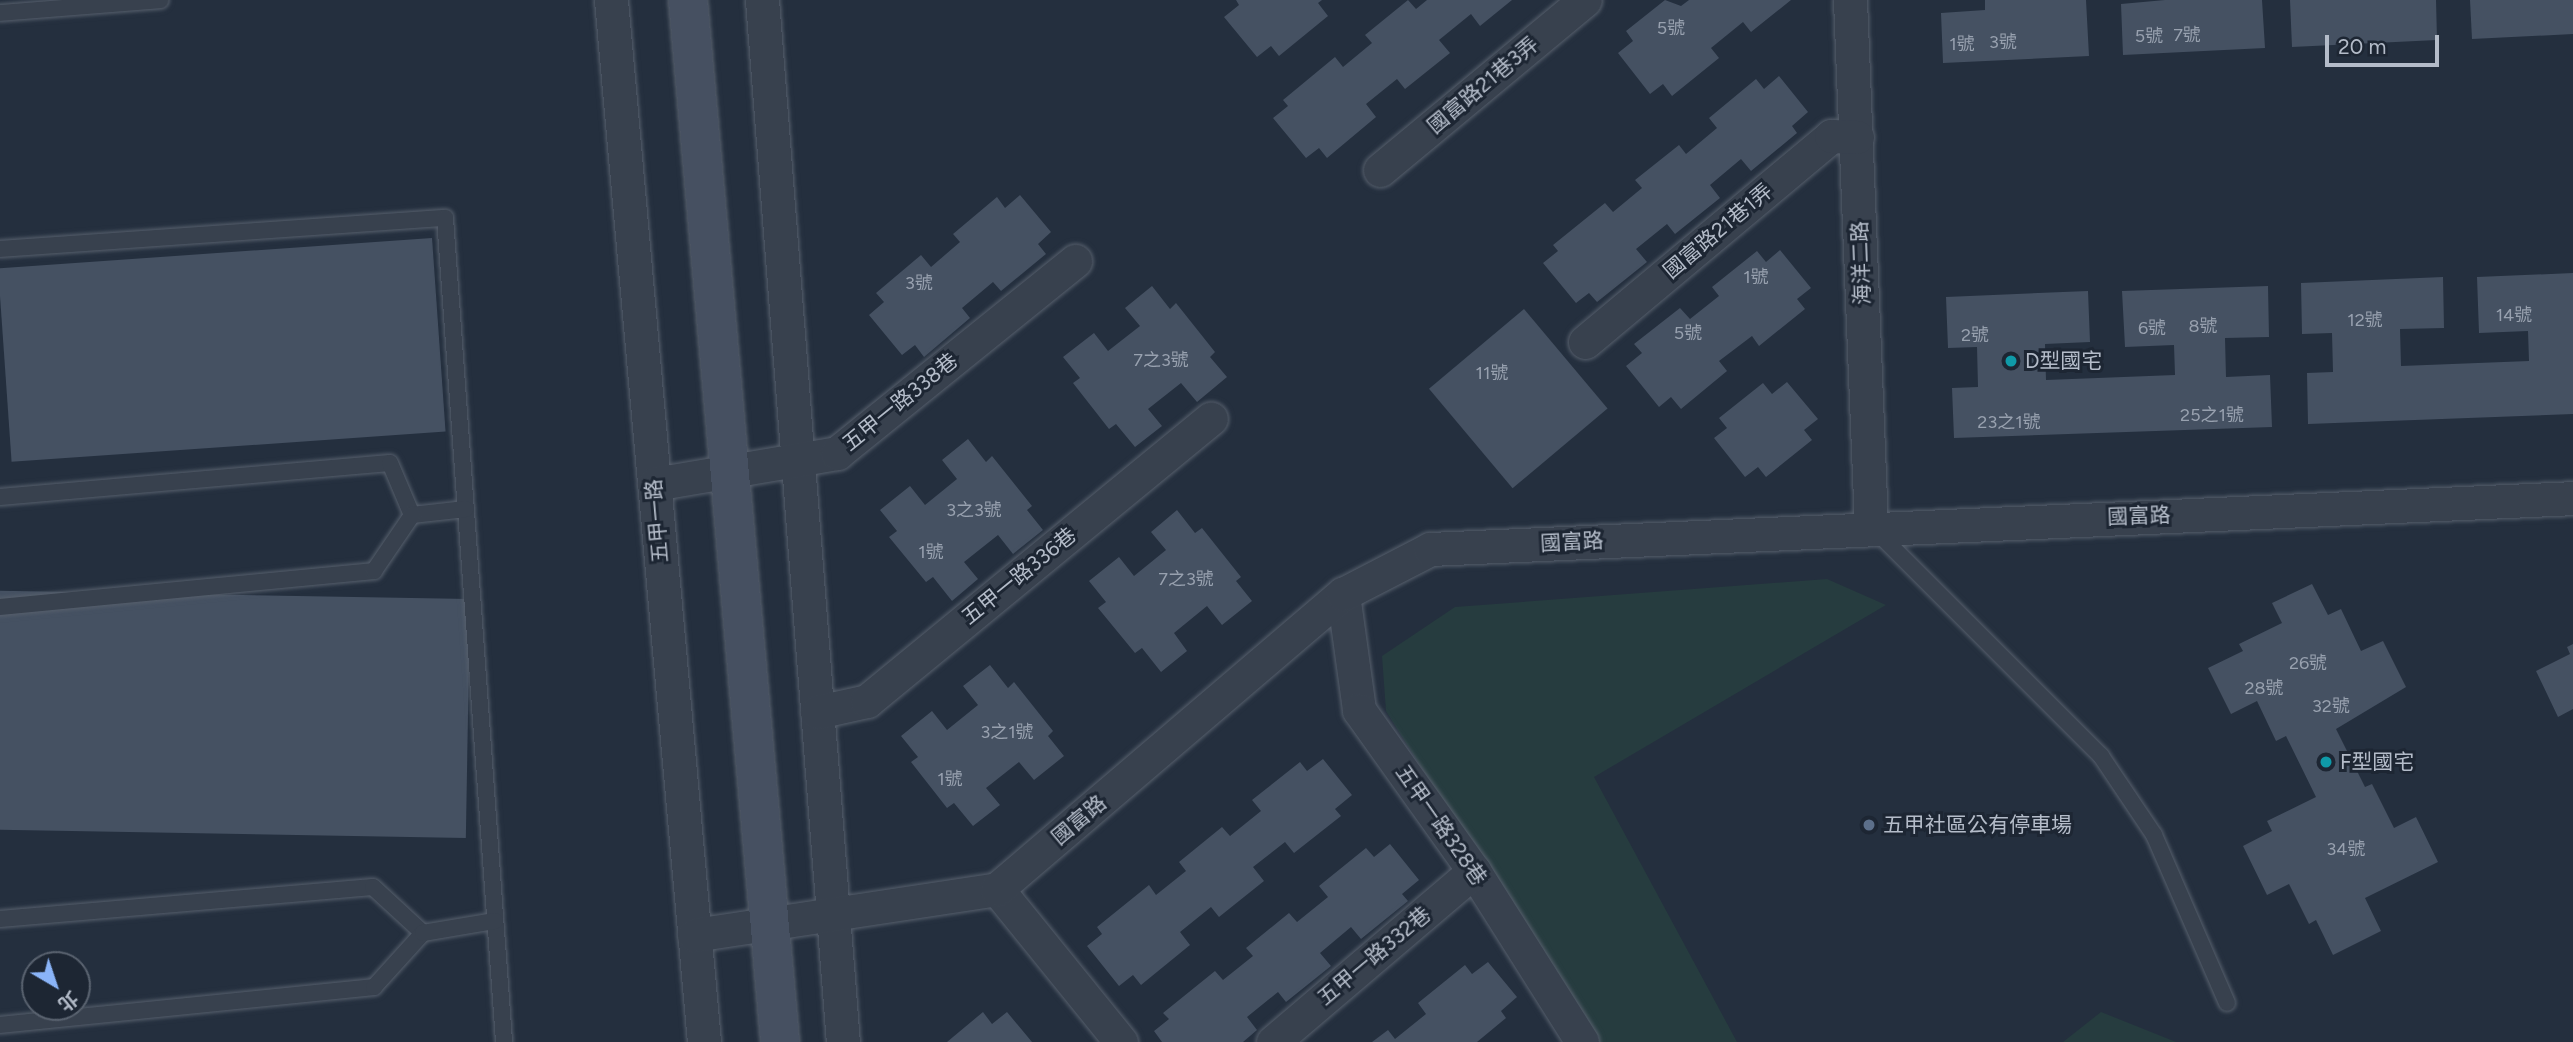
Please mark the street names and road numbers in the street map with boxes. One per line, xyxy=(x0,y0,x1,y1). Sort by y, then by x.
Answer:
street label: 國富路21巷3弄 xyxy=(1422,31,1544,139)
street label: 國富路21巷1弄 xyxy=(1659,178,1777,284)
street label: 海洋二路 xyxy=(1847,221,1875,305)
street label: 五甲一路338巷 xyxy=(837,348,963,456)
street label: 五甲一路 xyxy=(641,478,673,564)
street label: 國富路 xyxy=(2107,502,2171,530)
street label: 五甲一路336巷 xyxy=(957,522,1081,630)
street label: 國富路 xyxy=(1540,528,1604,556)
street label: 五甲一路328巷 xyxy=(1390,760,1492,890)
street label: 國富路 xyxy=(1047,790,1111,850)
street label: 五甲一路332巷 xyxy=(1312,901,1436,1011)

